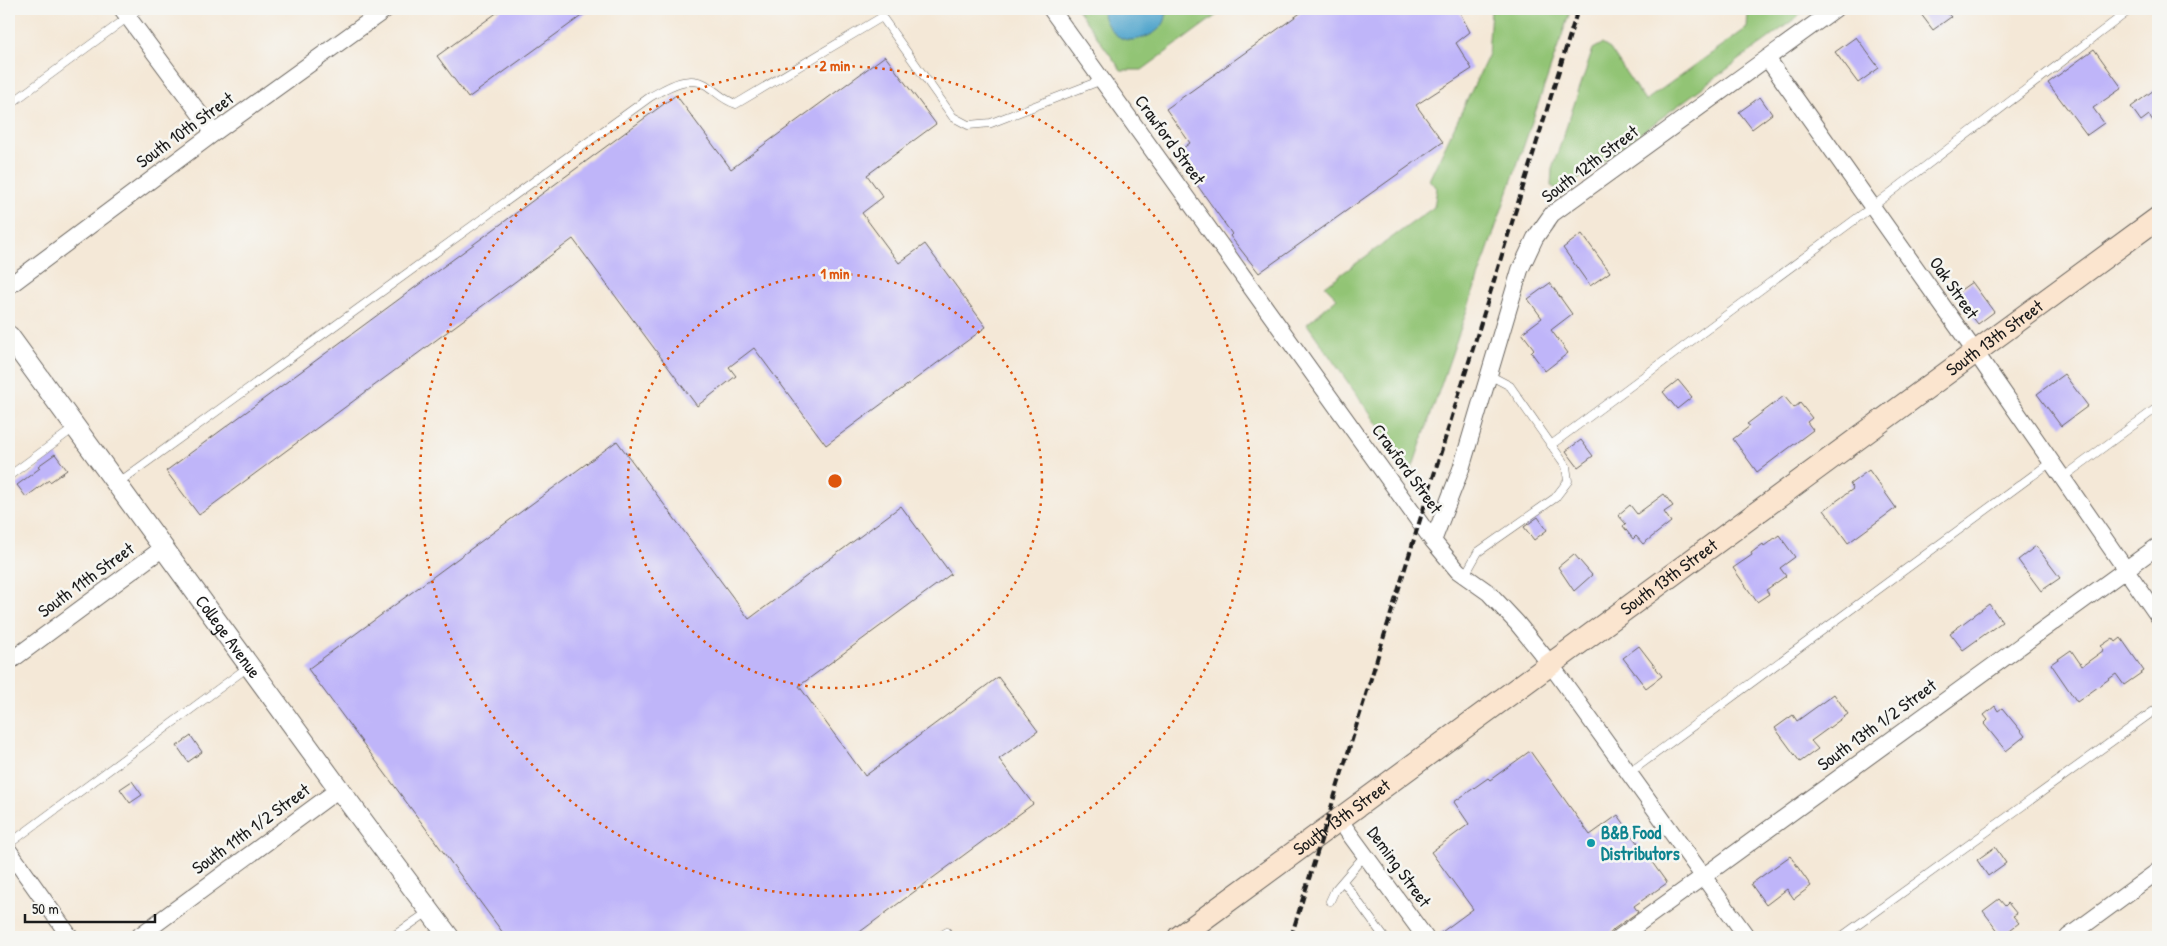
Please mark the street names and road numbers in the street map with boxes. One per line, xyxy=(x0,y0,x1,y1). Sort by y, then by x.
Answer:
street label: South 10th Street xyxy=(131,85,239,174)
street label: Crawford Street xyxy=(1129,90,1212,191)
street label: South 12th Street xyxy=(1536,118,1644,208)
street label: Oak Street xyxy=(1924,252,1985,324)
street label: South 13th Street xyxy=(1941,293,2049,382)
street label: Crawford Street xyxy=(1366,419,1449,520)
street label: South 13th Street xyxy=(1615,532,1723,621)
street label: South 11th Street xyxy=(32,536,140,623)
street label: College Avenue xyxy=(190,590,267,683)
street label: South 13th 1/2 Street xyxy=(1812,672,1942,776)
street label: South 13th Street xyxy=(1288,772,1396,861)
street label: South 11th 1/2 Street xyxy=(187,777,315,880)
street label: Deming Street xyxy=(1362,821,1438,913)

